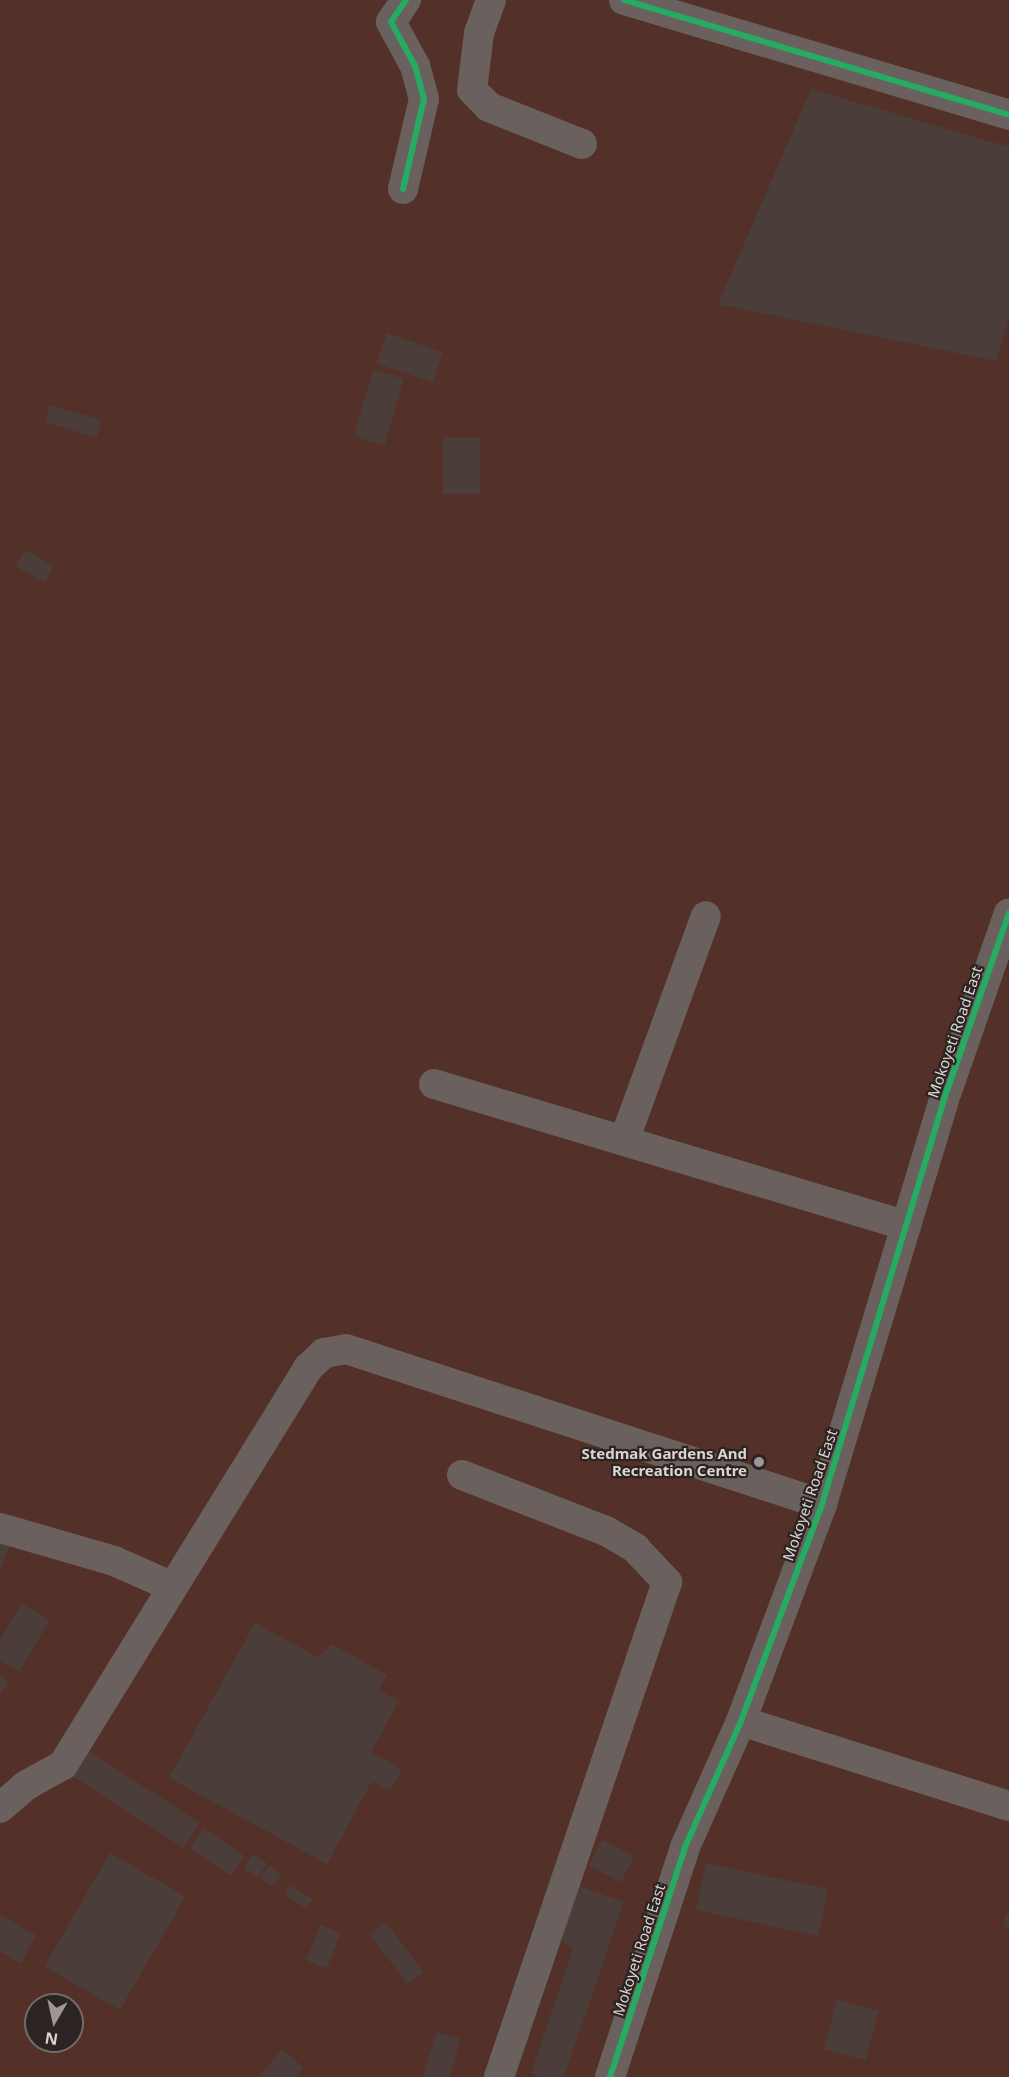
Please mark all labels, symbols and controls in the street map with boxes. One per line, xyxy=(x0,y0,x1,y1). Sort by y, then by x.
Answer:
street label: Mokoyeti Road East xyxy=(924,964,986,1100)
street label: Mokoyeti Road East xyxy=(779,1427,841,1563)
place label: Stedmak Gardens And Recreation Centre xyxy=(582,1444,747,1479)
marker: Stedmak Gardens And Recreation Centre xyxy=(752,1455,766,1469)
street label: Mokoyeti Road East xyxy=(609,1882,669,2018)
north arrow xyxy=(24,1993,84,2053)
text: N xyxy=(43,2027,60,2051)

